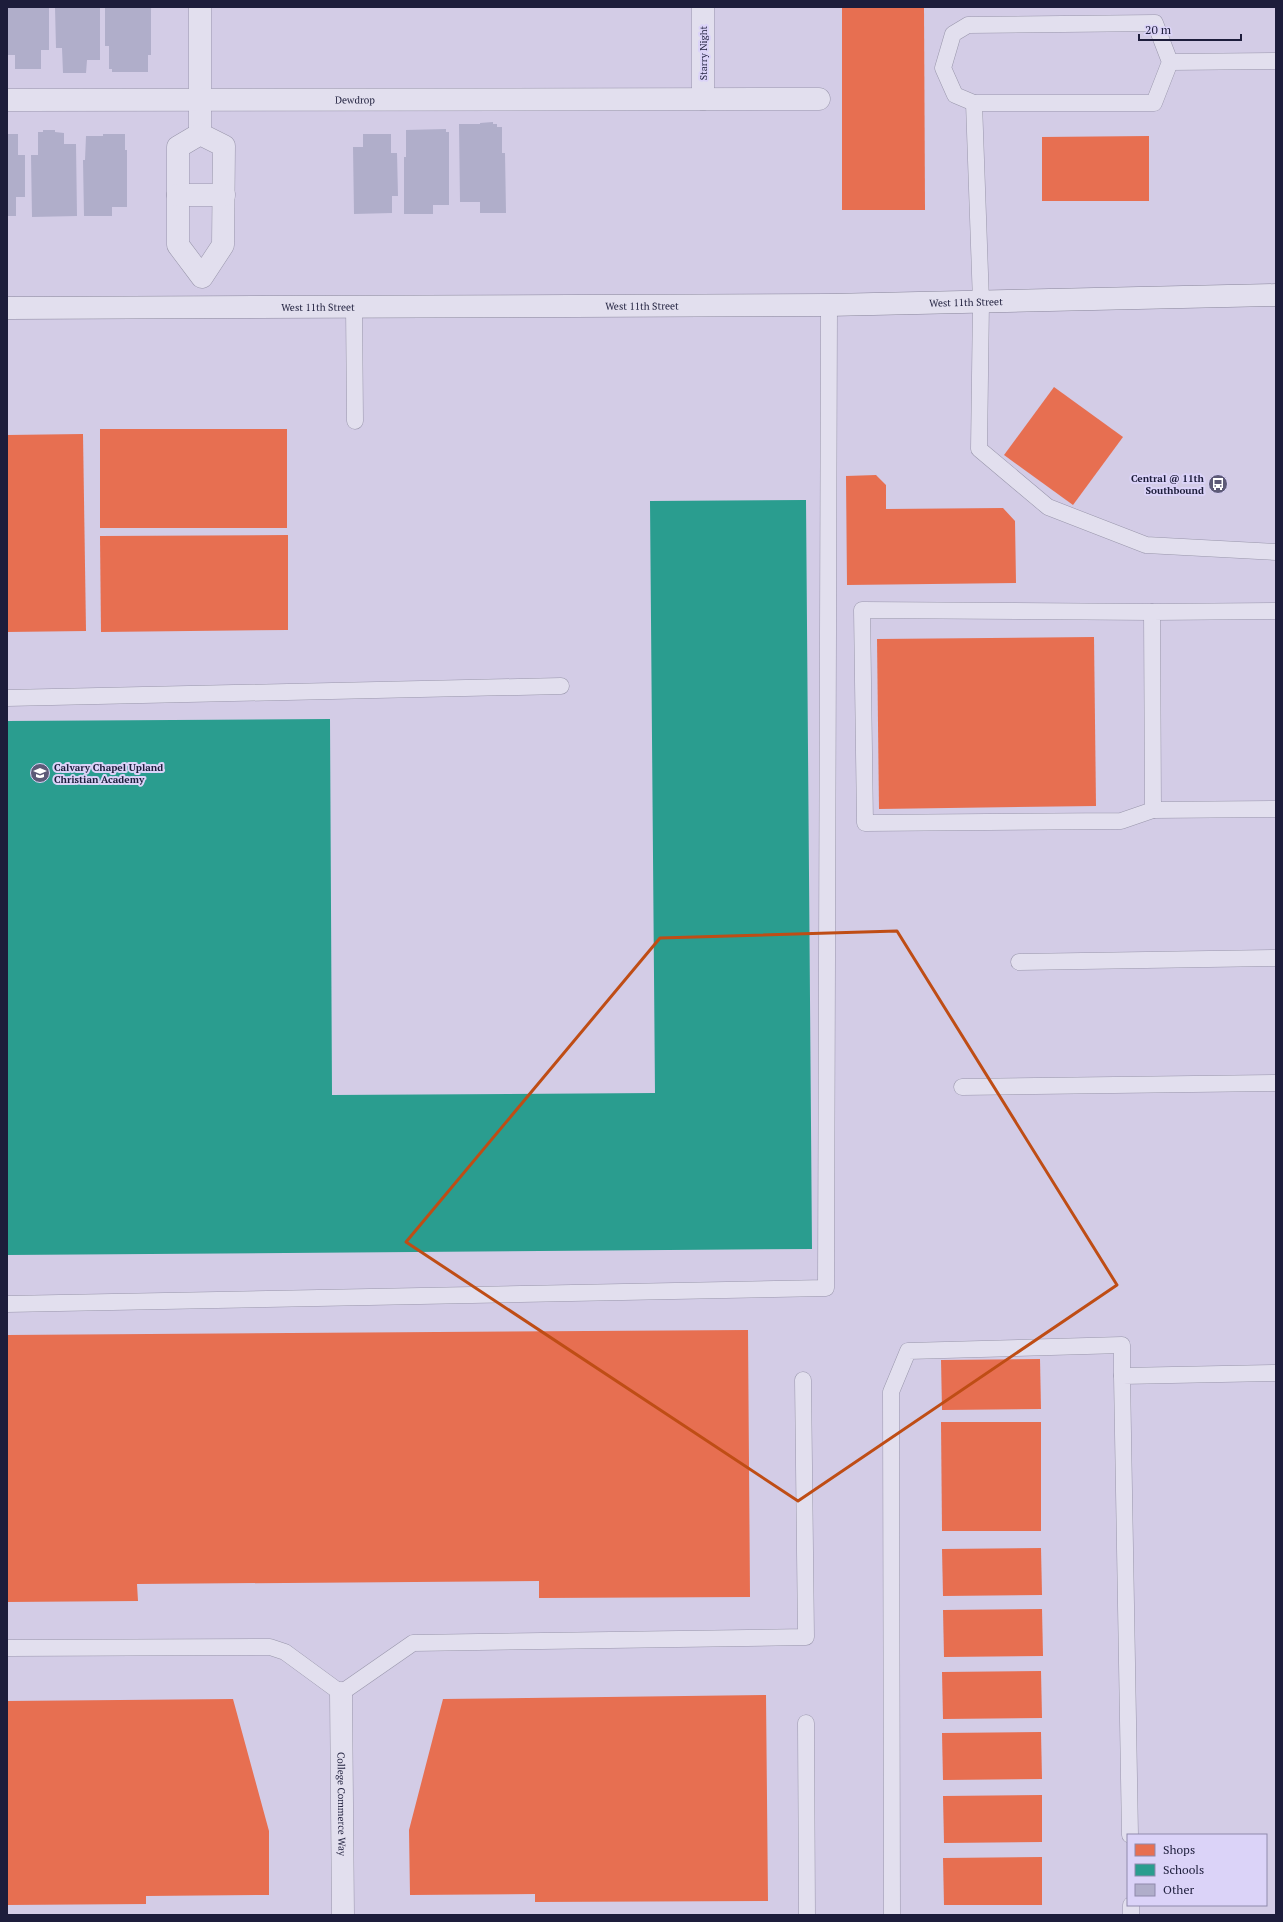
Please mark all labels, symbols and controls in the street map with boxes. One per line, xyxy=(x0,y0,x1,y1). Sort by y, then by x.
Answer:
scale bar xyxy=(1139,16,1241,42)
text: 20 m xyxy=(1145,22,1172,37)
street label: Starry Night xyxy=(697,25,710,80)
street label: Dewdrop xyxy=(335,94,375,107)
street label: West 11th Street xyxy=(929,295,1003,310)
street label: West 11th Street xyxy=(605,300,679,313)
street label: West 11th Street xyxy=(281,301,355,314)
place label: Central @ 11th Southbound xyxy=(1131,472,1205,497)
bus stop icon: Central @ 11th Southbound xyxy=(1207,473,1229,495)
place label: Calvary Chapel Upland Christian Academy xyxy=(54,761,163,786)
school or university icon: Calvary Chapel Upland Christian Academy xyxy=(29,762,51,784)
street label: College Commerce Way xyxy=(335,1752,348,1857)
legend xyxy=(1127,1834,1267,1906)
text: Shops xyxy=(1163,1842,1195,1857)
text: Schools xyxy=(1163,1862,1204,1877)
text: Other xyxy=(1163,1882,1194,1897)

